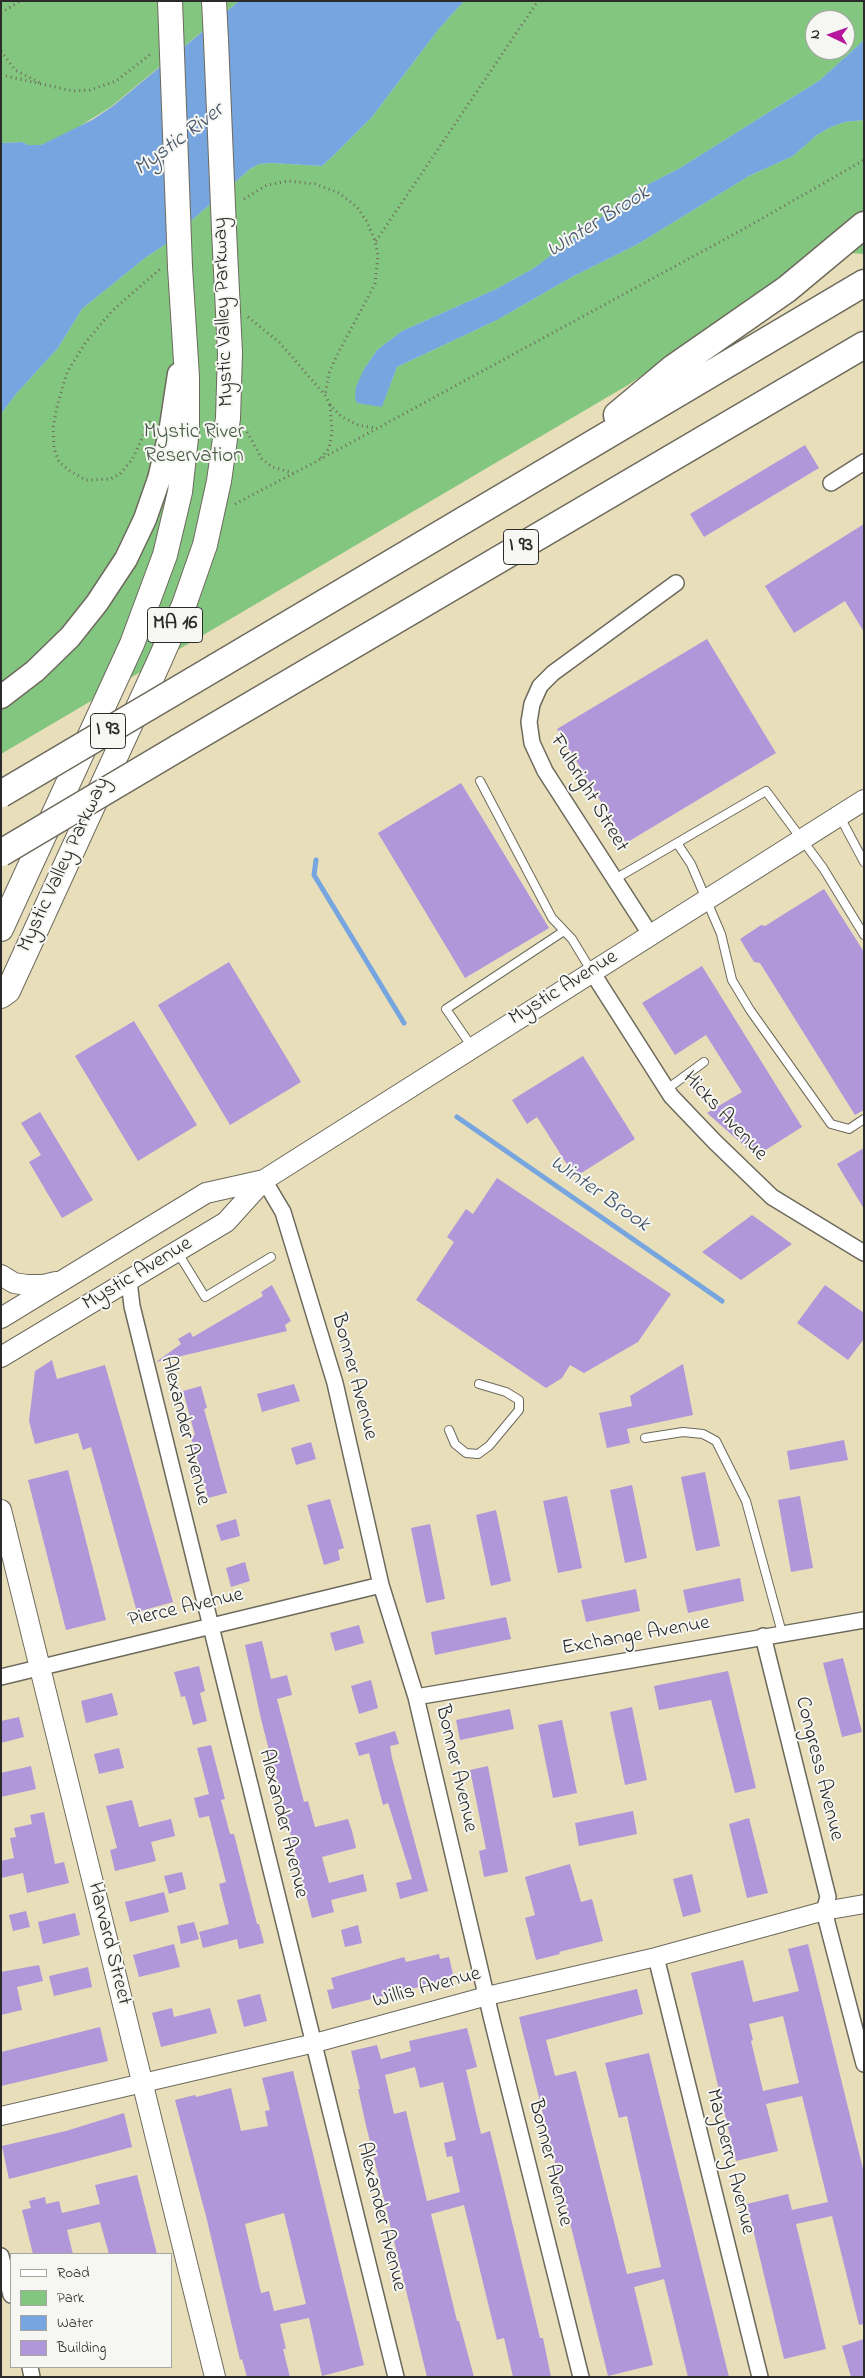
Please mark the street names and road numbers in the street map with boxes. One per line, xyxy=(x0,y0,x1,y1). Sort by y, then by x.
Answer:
street label: Mystic Valley Parkway xyxy=(209,217,241,407)
road number: I 93 xyxy=(504,530,538,564)
road number: MA 16 xyxy=(148,608,202,642)
road number: I 93 xyxy=(90,714,126,748)
street label: Fulbright Street xyxy=(543,731,633,857)
street label: Mystic Valley Parkway xyxy=(13,774,117,956)
street label: Mystic Avenue xyxy=(505,946,623,1032)
street label: Hicks Avenue xyxy=(676,1067,772,1167)
street label: Mystic Avenue xyxy=(79,1232,197,1318)
street label: Bonner Avenue xyxy=(324,1311,382,1443)
street label: Alexander Avenue xyxy=(153,1354,215,1508)
street label: Pierce Avenue xyxy=(126,1584,246,1634)
street label: Exchange Avenue xyxy=(560,1612,712,1662)
street label: Congress Avenue xyxy=(788,1694,848,1844)
street label: Bonner Avenue xyxy=(428,1703,482,1835)
street label: Alexander Avenue xyxy=(251,1747,313,1901)
street label: Harvard Street xyxy=(81,1880,135,2008)
street label: Willis Avenue xyxy=(370,1963,484,2015)
street label: Mayberry Avenue xyxy=(699,2087,759,2237)
street label: Bonner Avenue xyxy=(521,2097,577,2229)
street label: Alexander Avenue xyxy=(349,2140,411,2294)

